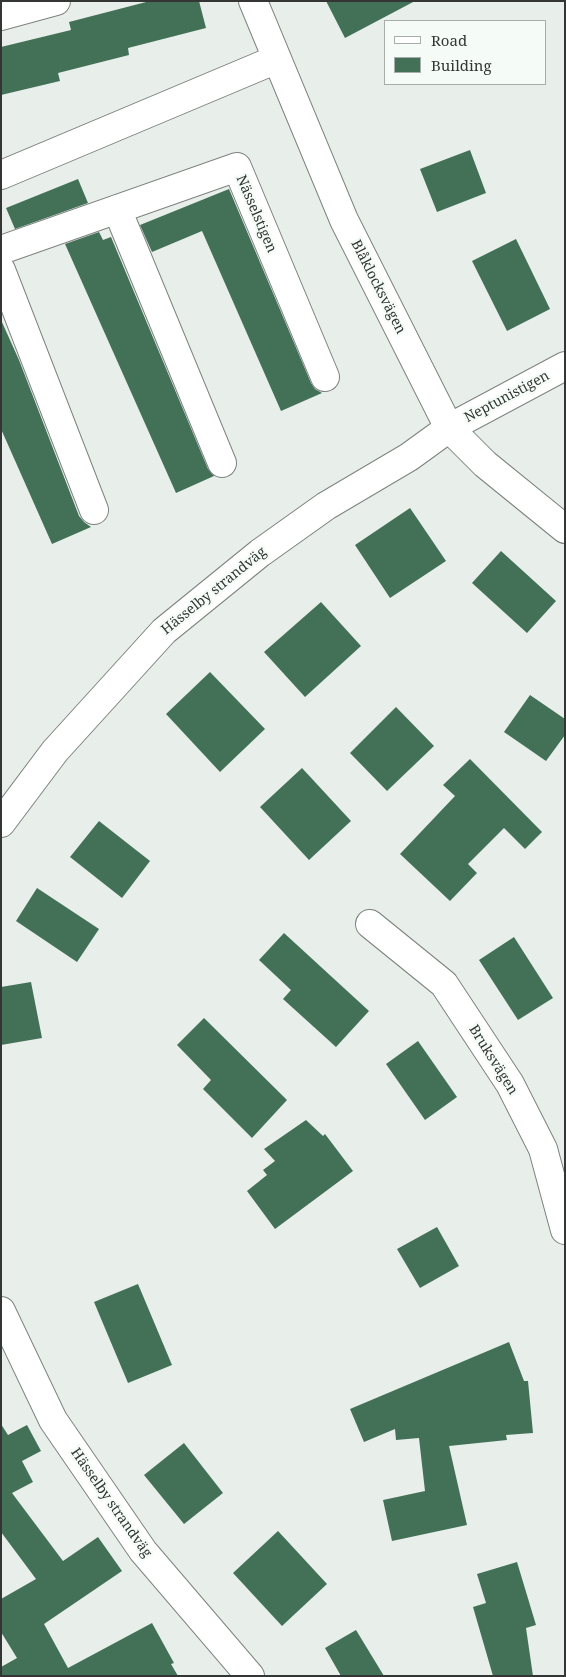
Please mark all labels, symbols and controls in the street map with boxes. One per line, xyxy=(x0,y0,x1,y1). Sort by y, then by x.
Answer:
legend xyxy=(384,20,546,85)
text: Road xyxy=(431,30,467,50)
text: Building xyxy=(431,55,492,75)
street label: Nässelstigen xyxy=(232,173,280,255)
street label: Blåklocksvägen xyxy=(347,237,409,337)
street label: Neptunistigen xyxy=(462,368,552,426)
street label: Hässelby strandväg xyxy=(158,544,270,638)
street label: Bruksvägen xyxy=(465,1022,521,1098)
street label: Hässelby strandväg xyxy=(67,1445,155,1561)

